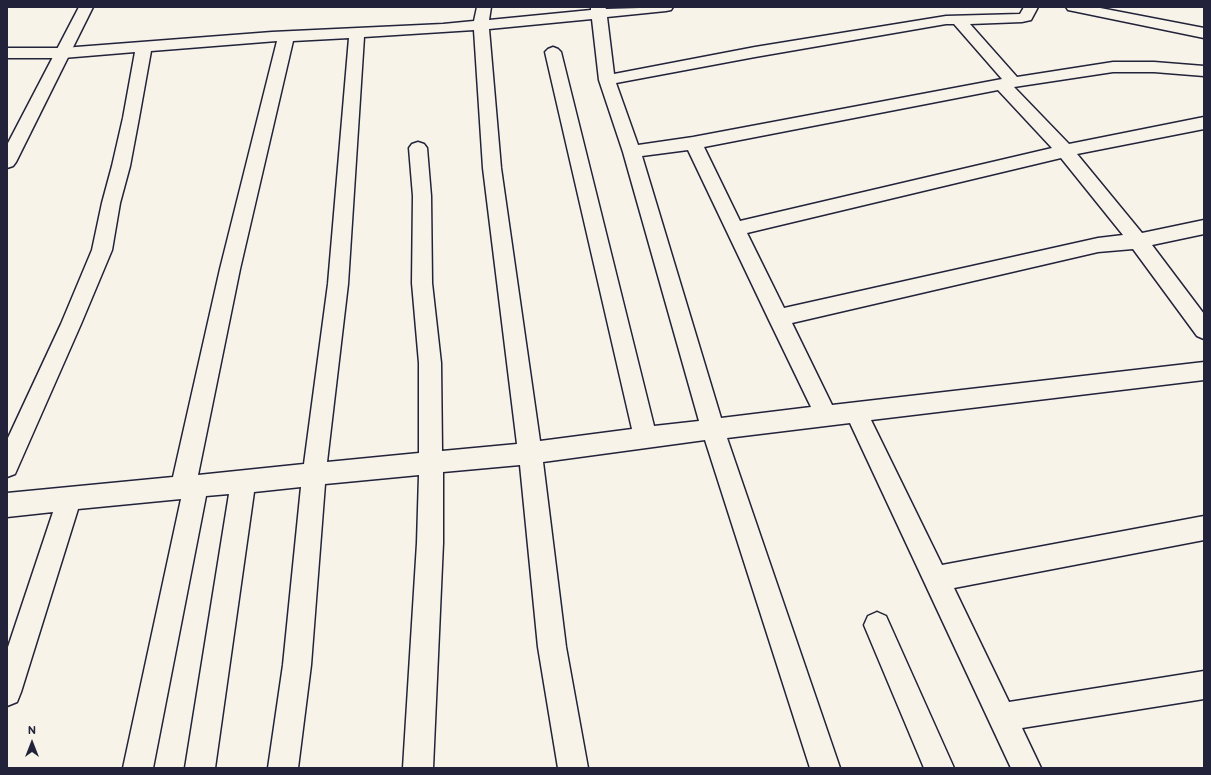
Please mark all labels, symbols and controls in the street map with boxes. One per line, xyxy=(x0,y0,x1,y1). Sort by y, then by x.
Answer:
north arrow xyxy=(12,723,52,763)
text: N xyxy=(28,724,36,737)

